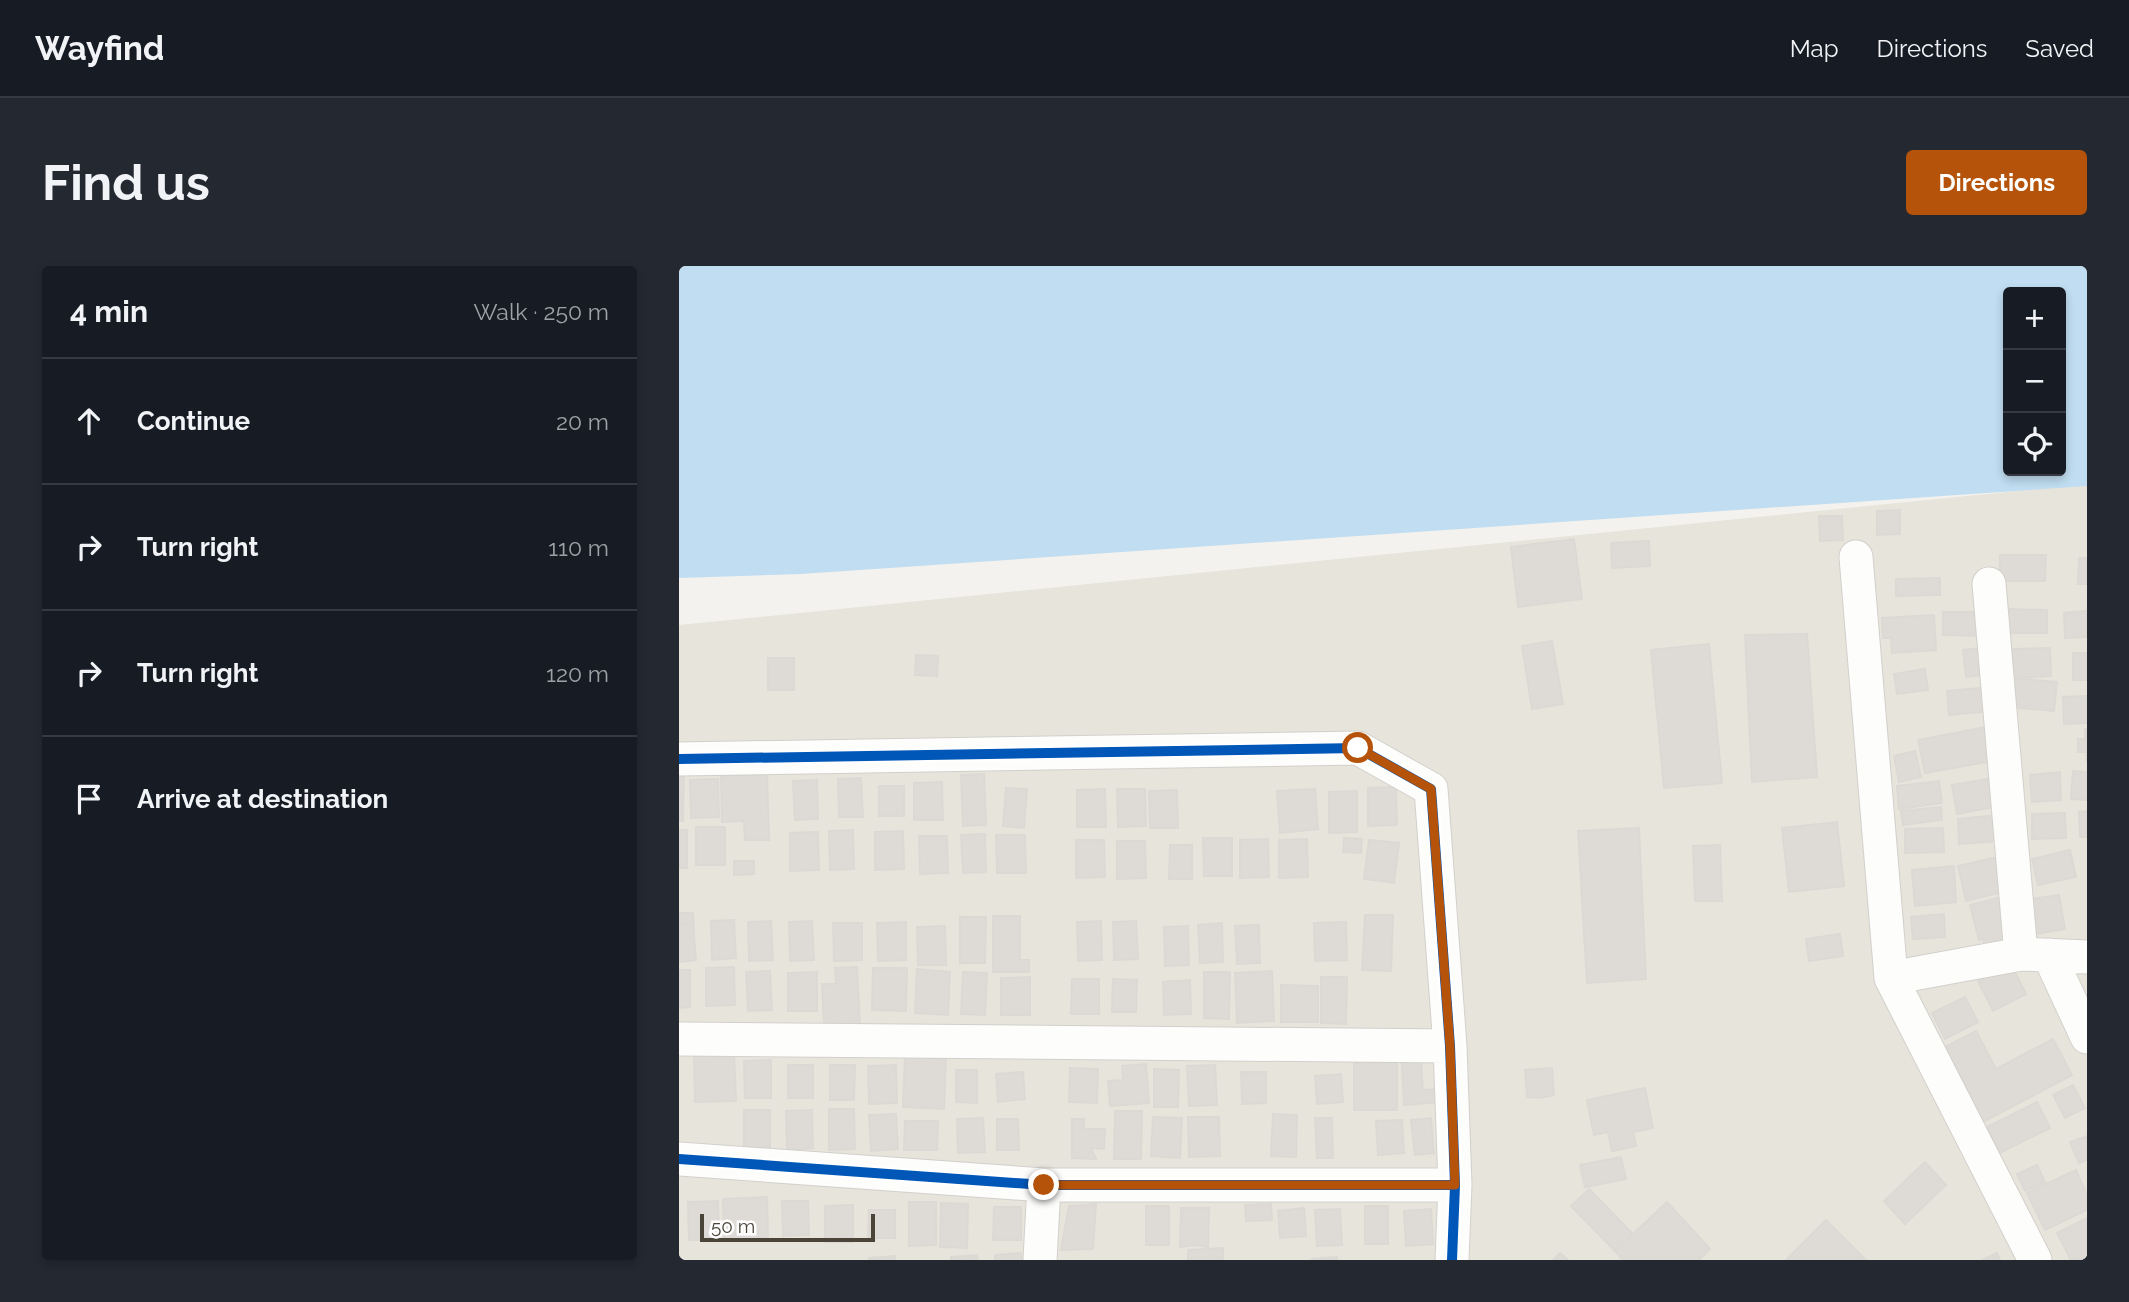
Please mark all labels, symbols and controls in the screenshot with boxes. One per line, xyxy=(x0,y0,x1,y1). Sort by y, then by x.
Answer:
text: Wayfind xyxy=(35,29,164,68)
text: Map xyxy=(1790,34,1839,63)
text: Directions xyxy=(1877,34,1987,63)
text: Saved xyxy=(2025,34,2094,63)
button: Directions xyxy=(1906,150,2087,215)
text: Find us xyxy=(42,154,210,211)
map controls xyxy=(2003,287,2066,476)
button: + xyxy=(2003,287,2066,350)
text: 4 min xyxy=(70,294,148,329)
text: Walk · 250 m xyxy=(474,298,609,325)
button: − xyxy=(2003,350,2066,413)
icon: ahead xyxy=(70,402,108,440)
text: Continue xyxy=(137,406,250,436)
text: 20 m xyxy=(556,408,609,435)
button: locate xyxy=(2003,413,2066,476)
icon: right xyxy=(70,528,108,566)
text: Turn right xyxy=(137,532,258,562)
text: 110 m xyxy=(548,534,609,561)
icon: right xyxy=(70,654,108,692)
text: Turn right xyxy=(137,658,258,688)
text: 120 m xyxy=(546,660,609,687)
route start xyxy=(1342,732,1373,763)
icon: arrive xyxy=(70,780,108,818)
text: Arrive at destination xyxy=(137,784,388,814)
route end xyxy=(1028,1169,1059,1200)
scale bar xyxy=(700,1211,875,1243)
text: 50 m xyxy=(711,1215,755,1237)

